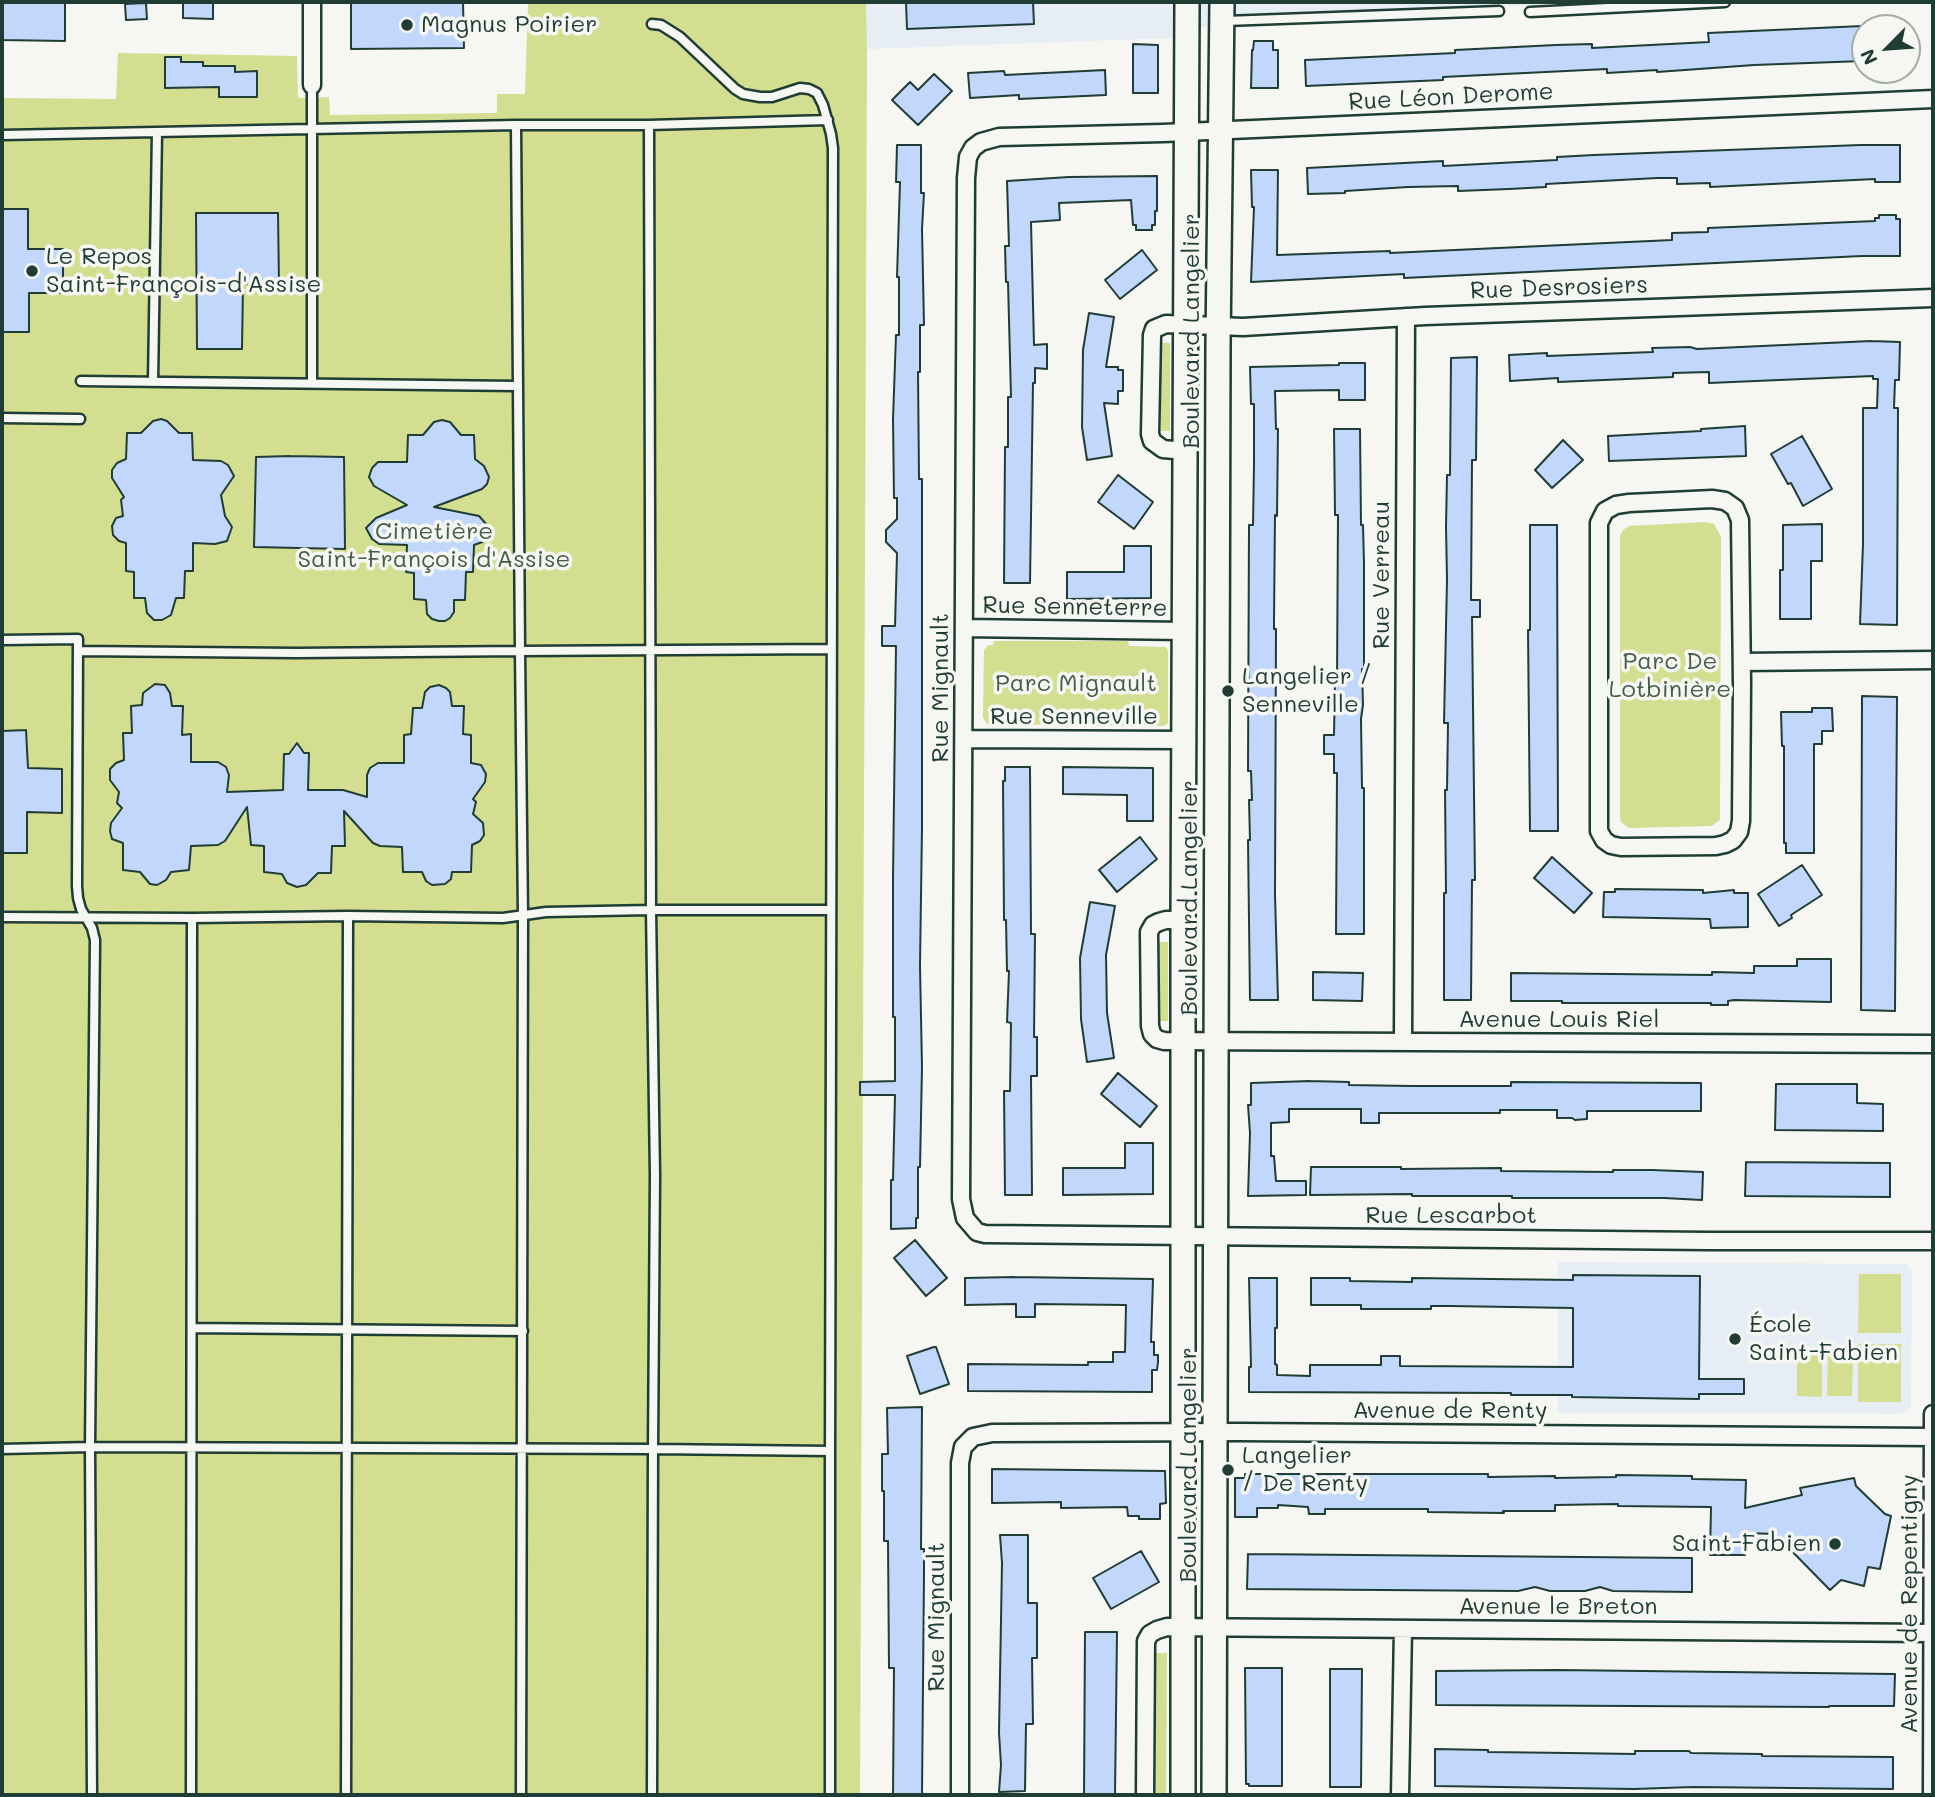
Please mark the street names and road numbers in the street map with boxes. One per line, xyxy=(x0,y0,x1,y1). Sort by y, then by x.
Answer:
street label: Rue Léon Derome xyxy=(1348,77,1554,117)
street label: Boulevard Langelier xyxy=(1178,213,1206,449)
street label: Rue Desrosiers xyxy=(1470,271,1648,305)
street label: Rue Verreau xyxy=(1368,501,1396,649)
street label: Rue Senneterre xyxy=(982,591,1168,623)
street label: Rue Mignault xyxy=(927,613,955,763)
street label: Rue Senneville xyxy=(990,703,1158,731)
street label: Boulevard Langelier xyxy=(1176,780,1204,1016)
street label: Avenue Louis Riel xyxy=(1459,1006,1659,1034)
street label: Rue Lescarbot xyxy=(1365,1202,1537,1230)
street label: Boulevard Langelier xyxy=(1175,1347,1203,1583)
street label: Avenue de Renty xyxy=(1352,1397,1548,1425)
street label: Avenue de Repentigny xyxy=(1896,1474,1924,1734)
street label: Rue Mignault xyxy=(923,1542,951,1692)
street label: Avenue le Breton xyxy=(1458,1593,1658,1621)

